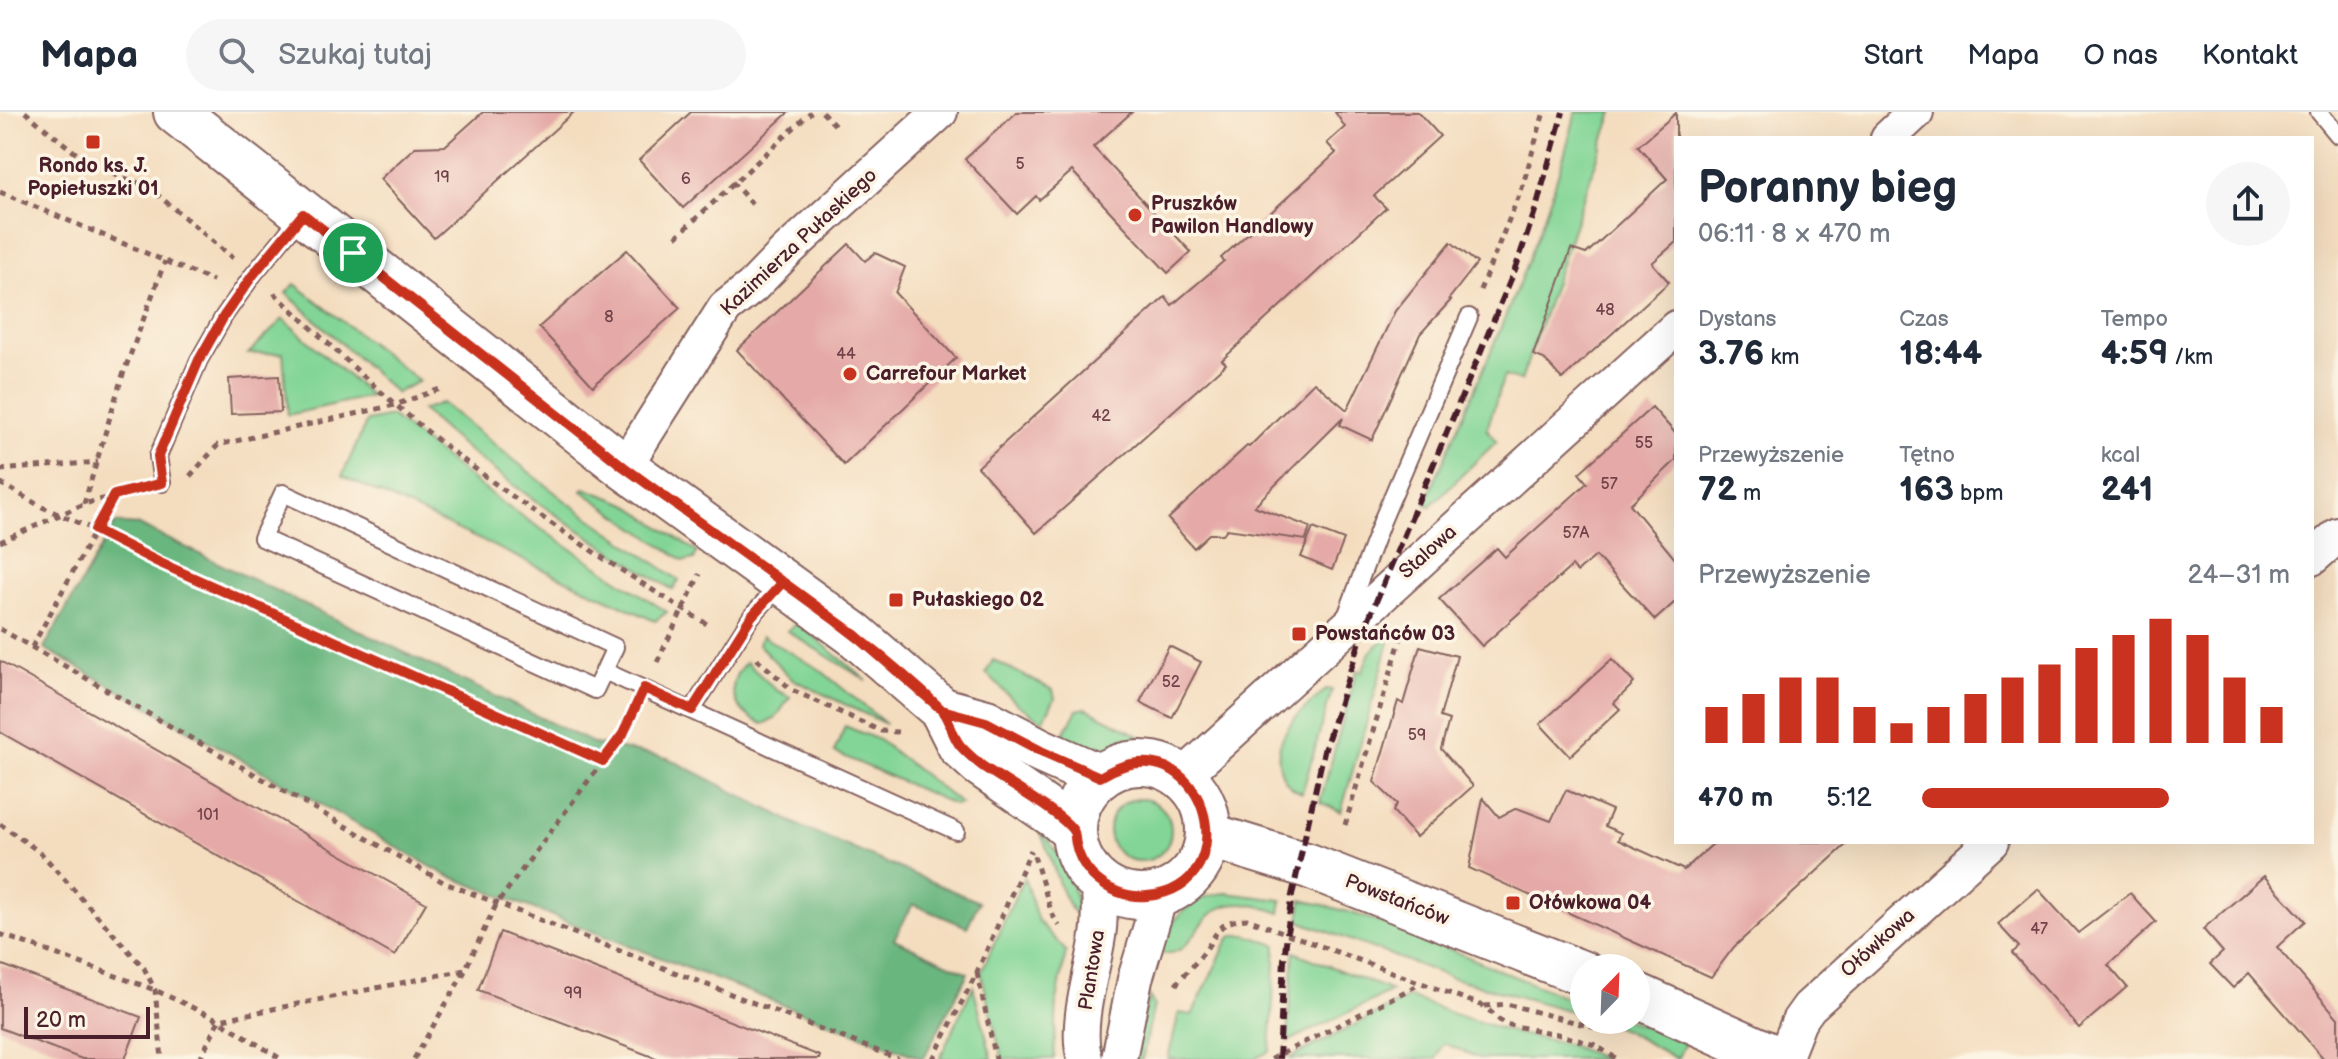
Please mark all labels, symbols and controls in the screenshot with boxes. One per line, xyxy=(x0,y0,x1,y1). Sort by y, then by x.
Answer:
search box xyxy=(186,19,746,91)
text: Mapa xyxy=(40,33,138,78)
icon: search xyxy=(214,33,258,77)
text: Szukaj tutaj xyxy=(278,37,432,73)
text: Start xyxy=(1864,39,1923,72)
text: Mapa xyxy=(1967,39,2039,72)
text: O nas xyxy=(2083,39,2158,72)
text: Kontakt xyxy=(2202,39,2298,72)
marker: Rondo ks. J. Popiełuszki 01 xyxy=(84,133,102,151)
place label: Rondo ks. J. Popiełuszki 01 xyxy=(27,154,159,201)
house number: 5 xyxy=(1015,155,1025,174)
text: Poranny bieg xyxy=(1698,162,1957,215)
button: share xyxy=(2206,162,2290,246)
street label: Kazimierza Pułaskiego xyxy=(716,163,882,321)
house number: 19 xyxy=(434,168,450,187)
house number: 6 xyxy=(681,170,691,189)
place label: Pruszków Pawilon Handlowy xyxy=(1151,192,1314,239)
marker: Pruszków Pawilon Handlowy xyxy=(1126,206,1144,224)
pin xyxy=(319,219,387,287)
text: 06:11 · 8 × 470 m xyxy=(1698,219,1890,250)
icon: arrive xyxy=(331,231,375,275)
house number: 48 xyxy=(1595,301,1615,320)
text: Dystans xyxy=(1698,306,1777,333)
text: Czas xyxy=(1899,306,1949,333)
text: Tempo xyxy=(2101,306,2168,333)
house number: 8 xyxy=(604,308,614,327)
text: 3.76 xyxy=(1698,333,1764,374)
text: 18:44 xyxy=(1899,333,1982,374)
text: 4:59 xyxy=(2101,333,2168,374)
text: km xyxy=(1764,344,1799,371)
text: /km xyxy=(2168,344,2213,371)
house number: 44 xyxy=(836,345,856,364)
place label: Carrefour Market xyxy=(866,362,1027,386)
marker: Carrefour Market xyxy=(841,365,859,383)
house number: 42 xyxy=(1091,407,1111,426)
house number: 55 xyxy=(1635,434,1653,453)
text: Przewyższenie xyxy=(1698,442,1844,469)
text: Tętno xyxy=(1899,442,1955,469)
text: kcal xyxy=(2101,442,2140,469)
text: 72 xyxy=(1698,469,1737,510)
text: 163 xyxy=(1899,469,1954,510)
text: 241 xyxy=(2101,469,2153,510)
house number: 57 xyxy=(1600,475,1618,494)
text: m xyxy=(1737,480,1761,507)
text: bpm xyxy=(1954,480,2003,507)
street label: Stalowa xyxy=(1394,520,1462,584)
house number: 57A xyxy=(1563,524,1590,543)
text: Przewyższenie xyxy=(1698,560,1871,591)
text: 24–31 m xyxy=(2187,560,2290,591)
place label: Pułaskiego 02 xyxy=(912,588,1044,612)
marker: Pułaskiego 02 xyxy=(887,591,905,609)
place label: Powstańców 03 xyxy=(1315,622,1456,646)
marker: Powstańców 03 xyxy=(1290,625,1308,643)
house number: 52 xyxy=(1162,673,1181,692)
house number: 59 xyxy=(1408,726,1426,745)
text: 470 m xyxy=(1698,783,1773,814)
text: 5:12 xyxy=(1826,783,1872,814)
house number: 101 xyxy=(197,806,219,825)
street label: Powstańców xyxy=(1342,869,1453,931)
place label: Ołówkowa 04 xyxy=(1529,891,1651,915)
marker: Ołówkowa 04 xyxy=(1504,894,1522,912)
street label: Ołówkowa xyxy=(1836,904,1920,982)
house number: 47 xyxy=(2030,920,2048,939)
street label: Plantowa xyxy=(1074,928,1110,1012)
north arrow xyxy=(1570,954,1650,1034)
map controls xyxy=(1570,954,1650,1034)
house number: 99 xyxy=(564,984,582,1003)
scale bar xyxy=(24,1003,150,1039)
text: 20 m xyxy=(36,1007,86,1034)

